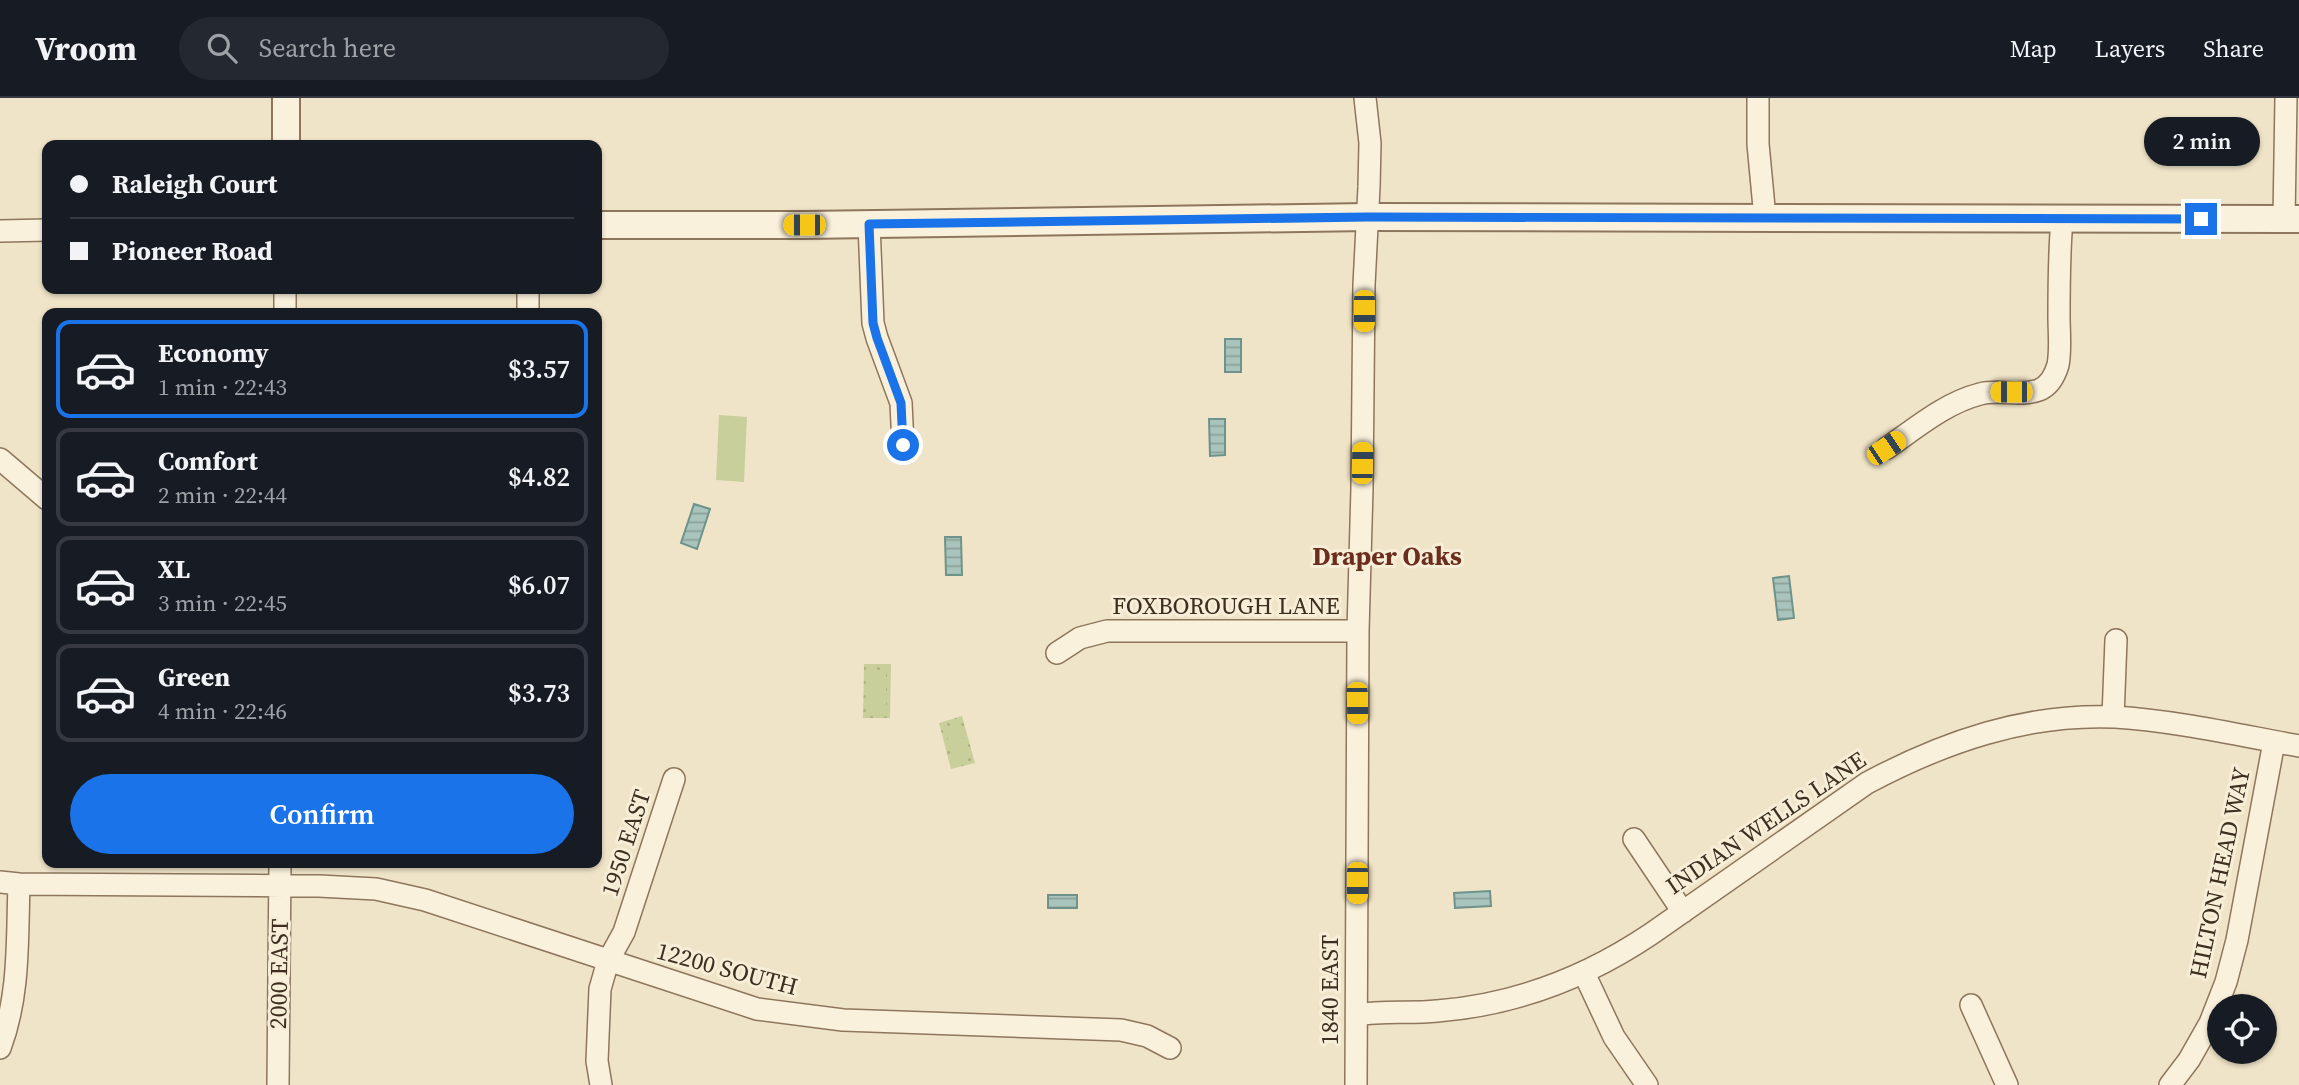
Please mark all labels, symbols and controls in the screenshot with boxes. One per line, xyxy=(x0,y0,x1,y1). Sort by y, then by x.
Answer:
search box xyxy=(179,17,669,80)
text: Vroom xyxy=(35,26,137,71)
icon: search xyxy=(203,29,241,67)
text: Search here xyxy=(259,30,396,66)
text: Map xyxy=(2010,32,2057,65)
text: Layers xyxy=(2095,32,2165,65)
text: Share xyxy=(2203,32,2264,65)
callout: 2 min xyxy=(2143,117,2259,166)
text: 2 min xyxy=(2172,125,2232,157)
text: Raleigh Court xyxy=(112,166,277,202)
route end xyxy=(2185,203,2217,235)
car xyxy=(784,215,826,236)
text: Pioneer Road xyxy=(112,233,273,269)
car xyxy=(1354,290,1375,332)
text: Economy xyxy=(158,335,269,371)
icon: car xyxy=(74,338,137,401)
text: $3.57 xyxy=(508,351,570,387)
text: 1 min · 22:43 xyxy=(158,371,287,403)
car xyxy=(1991,382,2033,403)
car xyxy=(1863,428,1910,468)
route start xyxy=(887,429,919,461)
car xyxy=(1352,442,1373,484)
text: Comfort xyxy=(158,443,258,479)
icon: car xyxy=(74,446,137,509)
text: $4.82 xyxy=(508,459,570,495)
text: 2 min · 22:44 xyxy=(158,479,287,511)
district label: Draper Oaks xyxy=(1312,538,1462,574)
text: XL xyxy=(158,551,190,587)
icon: car xyxy=(74,554,137,617)
text: $6.07 xyxy=(508,567,570,603)
text: 3 min · 22:45 xyxy=(158,587,287,619)
street label: FOXBOROUGH LANE xyxy=(1112,589,1340,622)
text: Green xyxy=(158,659,230,695)
icon: car xyxy=(74,662,137,725)
text: $3.73 xyxy=(508,675,570,711)
car xyxy=(1347,682,1368,724)
text: 4 min · 22:46 xyxy=(158,695,287,727)
street label: INDIAN WELLS LANE xyxy=(1659,743,1872,902)
street label: HILTON HEAD WAY xyxy=(2181,765,2258,981)
button: Confirm xyxy=(70,774,574,854)
street label: 1950 EAST xyxy=(593,785,658,901)
car xyxy=(1347,862,1368,904)
street label: 2000 EAST xyxy=(261,918,296,1030)
street label: 12200 SOUTH xyxy=(653,934,801,1003)
street label: 1840 EAST xyxy=(1313,934,1346,1045)
map controls xyxy=(2207,994,2277,1064)
button: locate xyxy=(2207,994,2277,1064)

